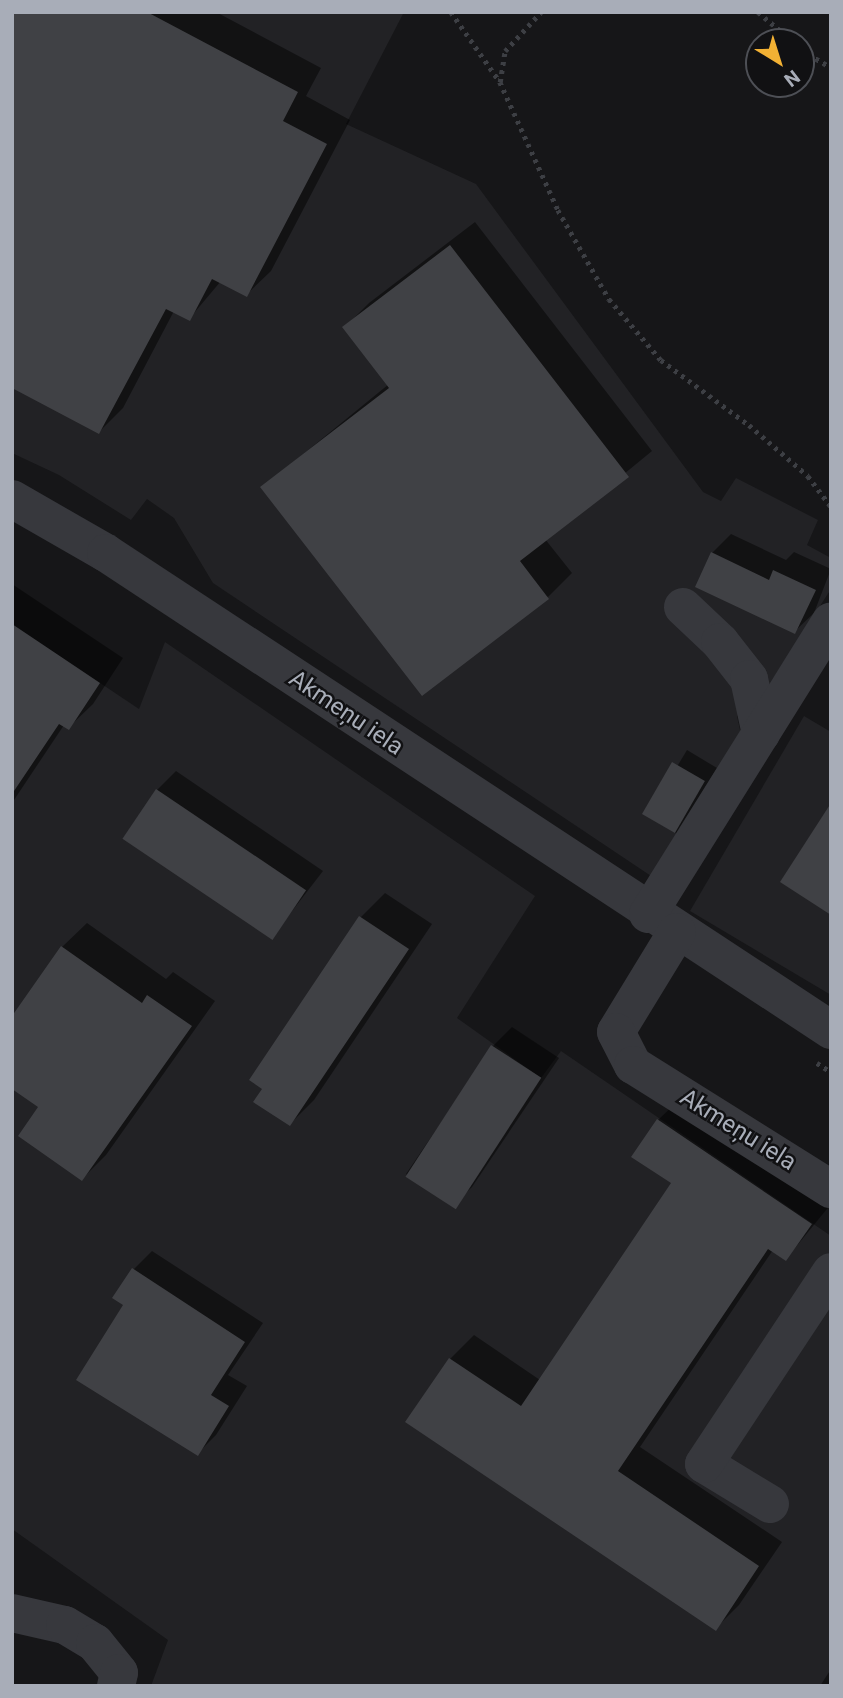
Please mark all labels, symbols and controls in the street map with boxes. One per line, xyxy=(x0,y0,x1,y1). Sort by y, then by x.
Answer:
north arrow xyxy=(745,28,815,98)
text: N xyxy=(780,65,804,92)
street label: Akmeņu iela xyxy=(283,664,409,762)
street label: Akmeņu iela xyxy=(675,1083,801,1177)

